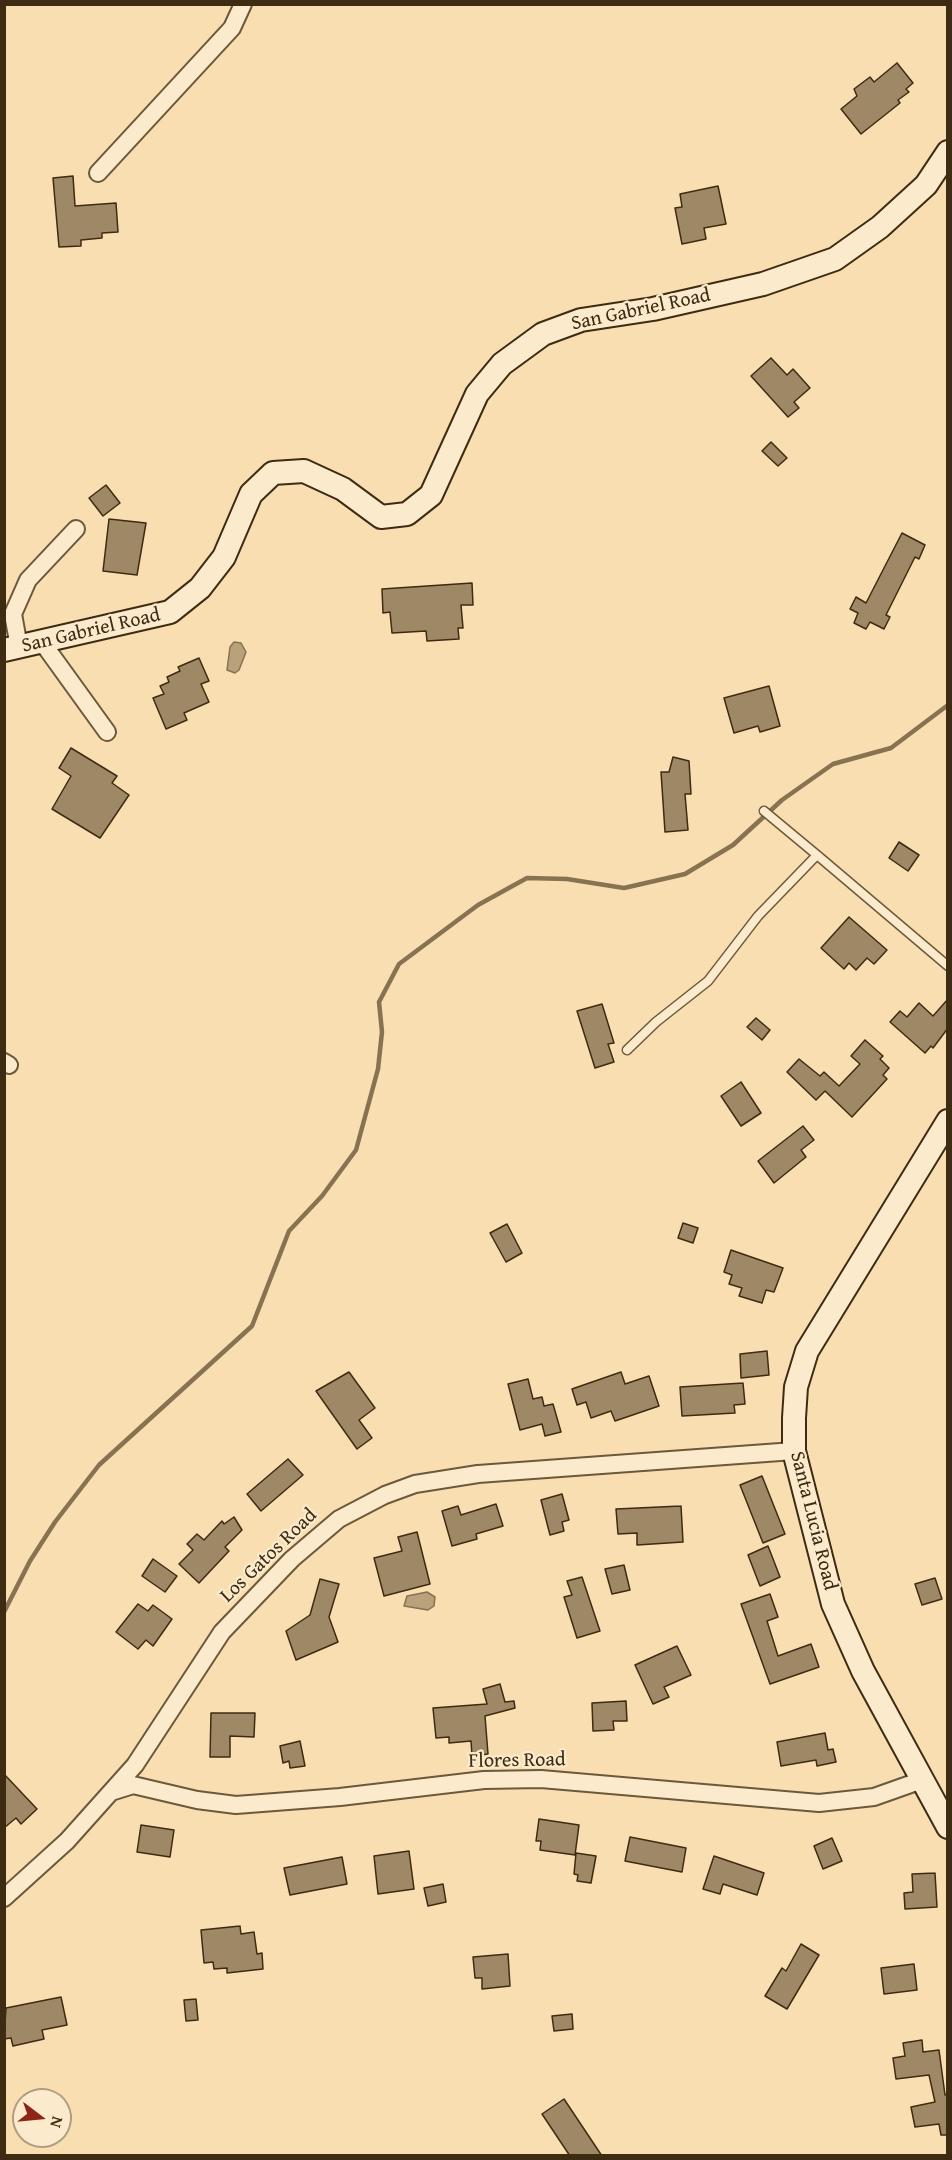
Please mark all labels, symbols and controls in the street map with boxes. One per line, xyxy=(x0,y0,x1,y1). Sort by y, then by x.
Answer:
street label: San Gabriel Road xyxy=(569,284,713,336)
street label: San Gabriel Road xyxy=(19,603,163,659)
street label: Santa Lucia Road xyxy=(784,1449,842,1593)
street label: Los Gatos Road xyxy=(216,1504,322,1608)
street label: Flores Road xyxy=(468,1748,566,1774)
north arrow xyxy=(12,2088,72,2148)
text: N xyxy=(44,2114,70,2131)

